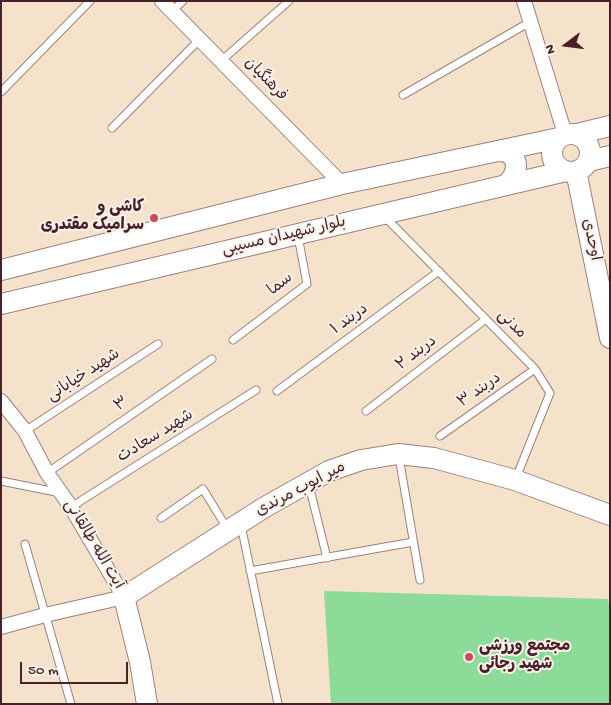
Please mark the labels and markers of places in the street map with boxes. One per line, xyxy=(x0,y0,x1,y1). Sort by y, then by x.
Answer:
place label: کاشی و سرامیک مقتدری xyxy=(41,199,144,237)
marker: کاشی و سرامیک مقتدری xyxy=(148,212,160,224)
place label: مجتمع ورزشی شهید رجائی xyxy=(479,638,570,676)
marker: مجتمع ورزشی شهید رجائی xyxy=(463,651,475,663)

